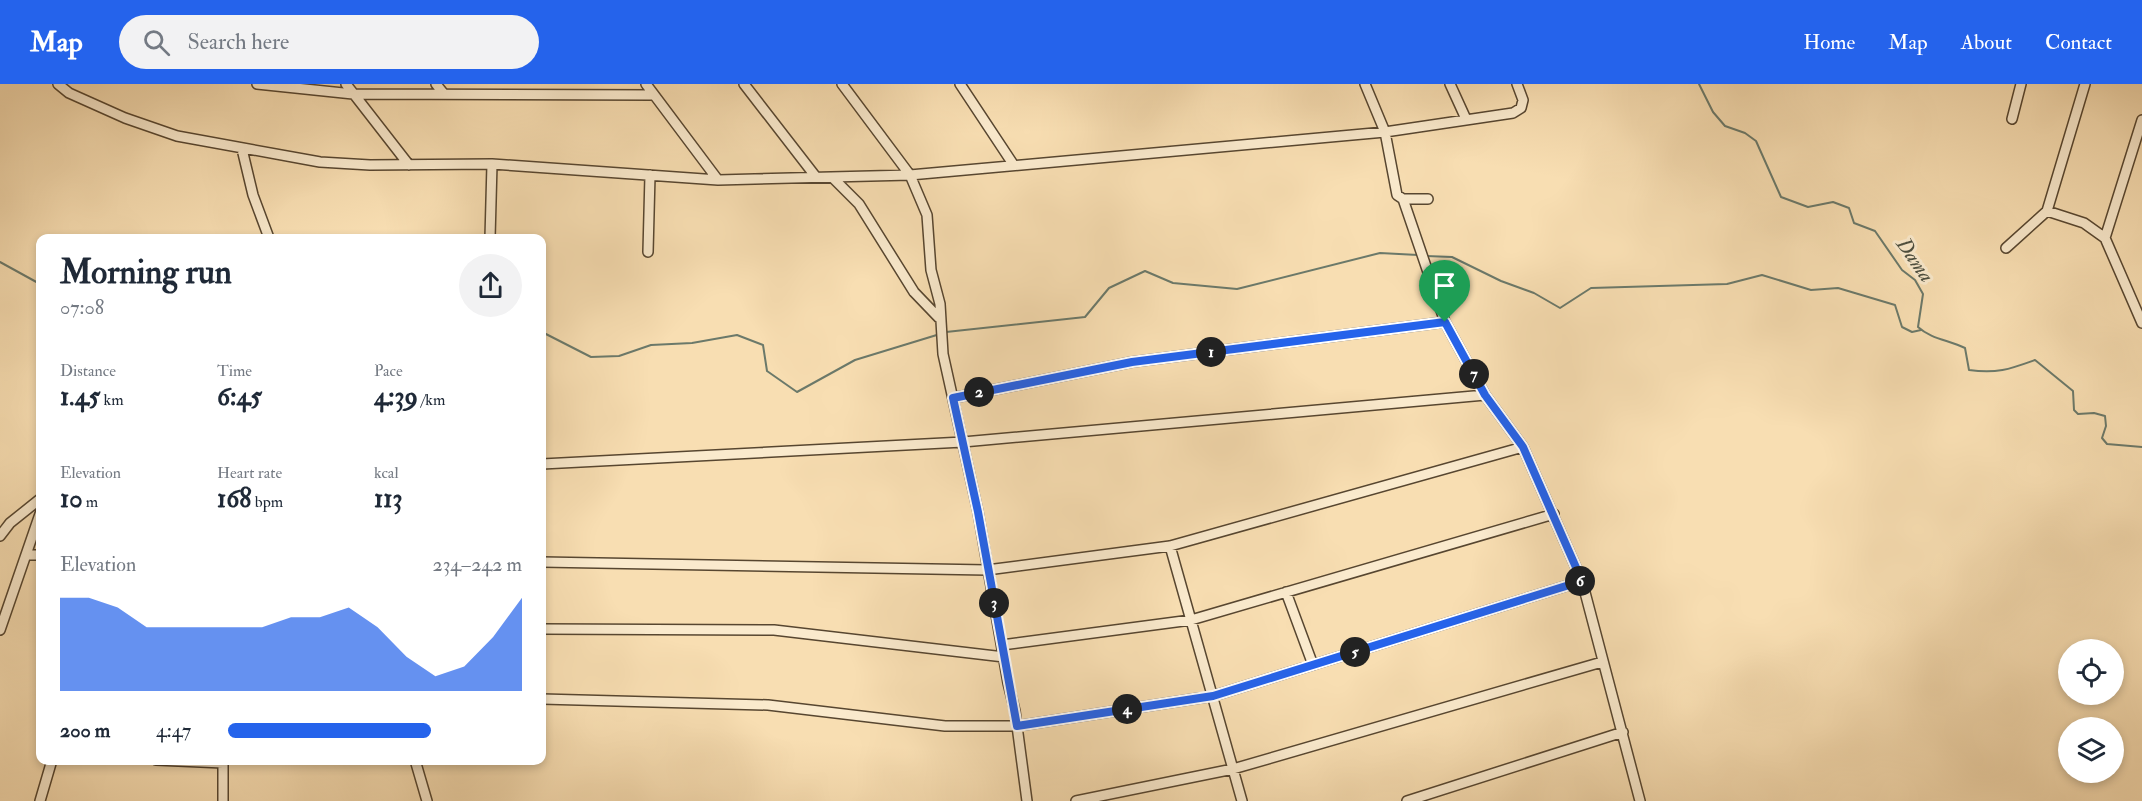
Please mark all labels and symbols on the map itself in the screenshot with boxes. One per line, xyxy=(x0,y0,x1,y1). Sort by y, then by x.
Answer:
water label: Dama xyxy=(1889,231,1940,288)
pin xyxy=(1419,260,1470,322)
pin: 1 xyxy=(1196,337,1226,367)
pin: 7 xyxy=(1459,359,1489,389)
pin: 2 xyxy=(964,377,994,407)
pin: 6 xyxy=(1565,566,1595,596)
pin: 3 xyxy=(979,588,1009,618)
pin: 5 xyxy=(1340,637,1370,667)
pin: 4 xyxy=(1112,694,1142,724)

